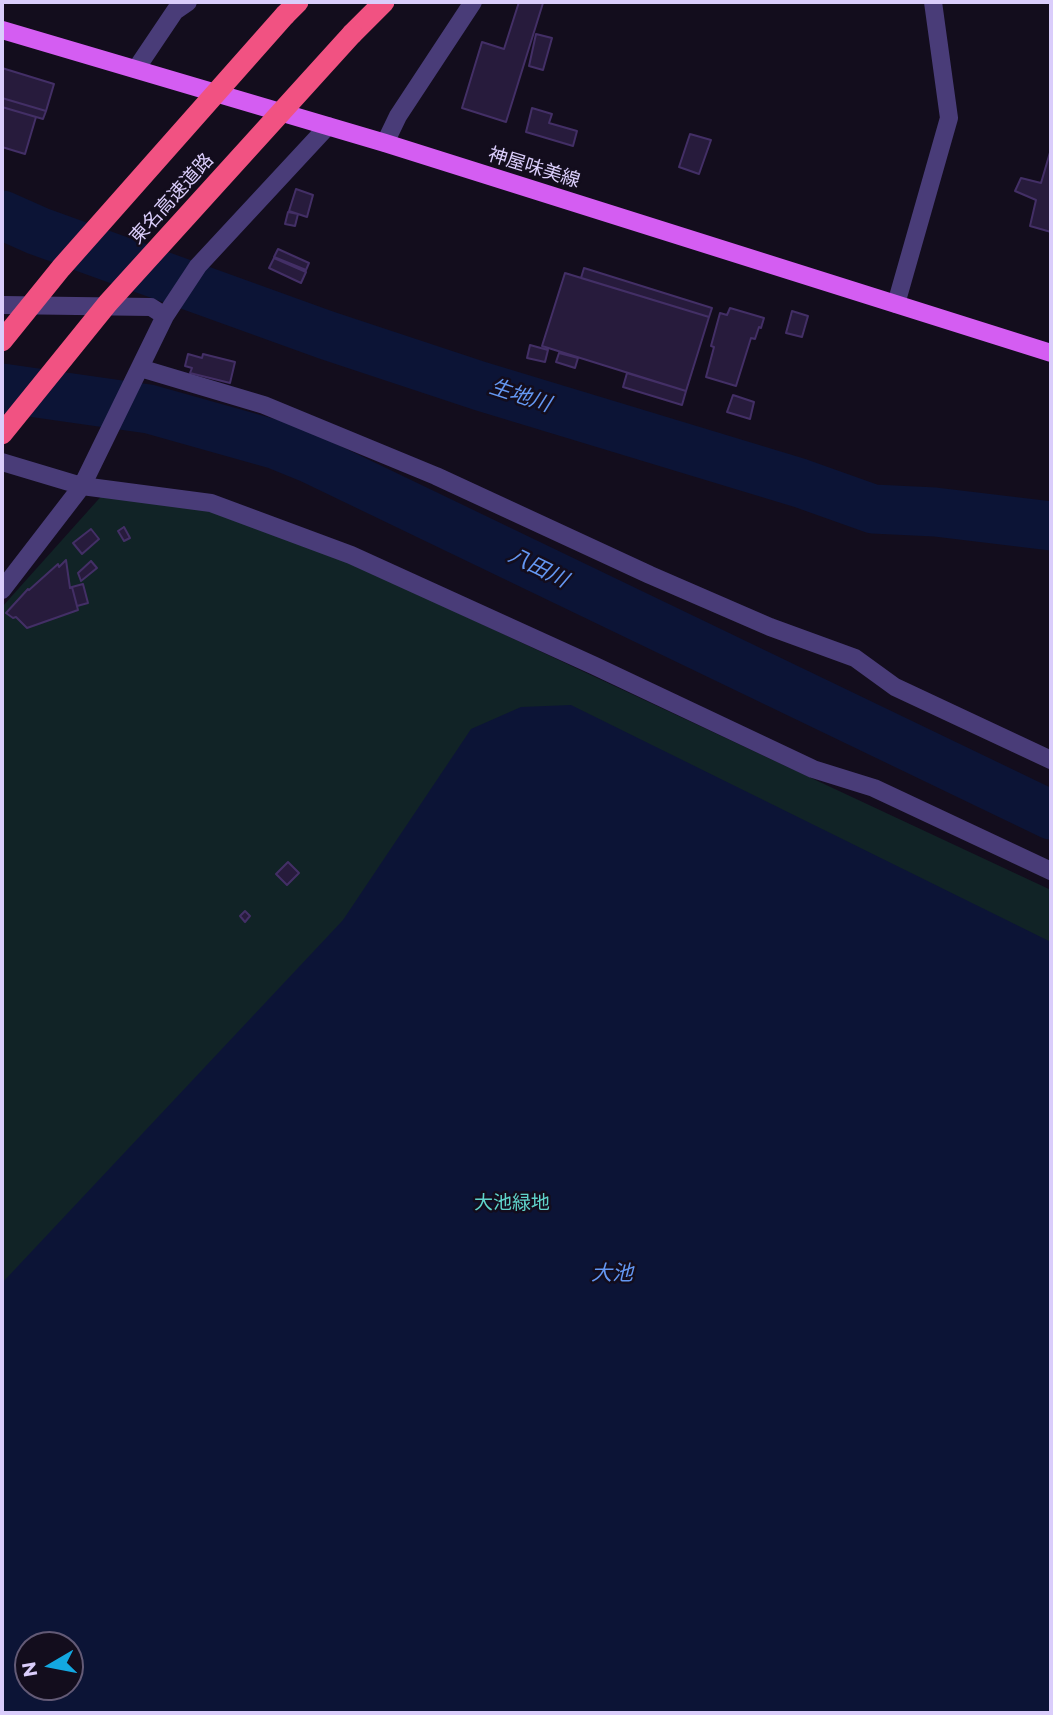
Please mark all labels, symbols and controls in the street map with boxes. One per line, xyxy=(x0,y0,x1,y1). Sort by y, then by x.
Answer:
street label: 神屋味美線 xyxy=(485,143,583,193)
street label: 東名高速道路 xyxy=(125,149,219,249)
water label: 生地川 xyxy=(486,374,554,418)
water label: 八田川 xyxy=(504,543,572,593)
park label: 大池緑地 xyxy=(474,1192,550,1214)
water label: 大池 xyxy=(591,1261,633,1287)
north arrow xyxy=(14,1631,84,1701)
text: N xyxy=(17,1660,42,1679)

